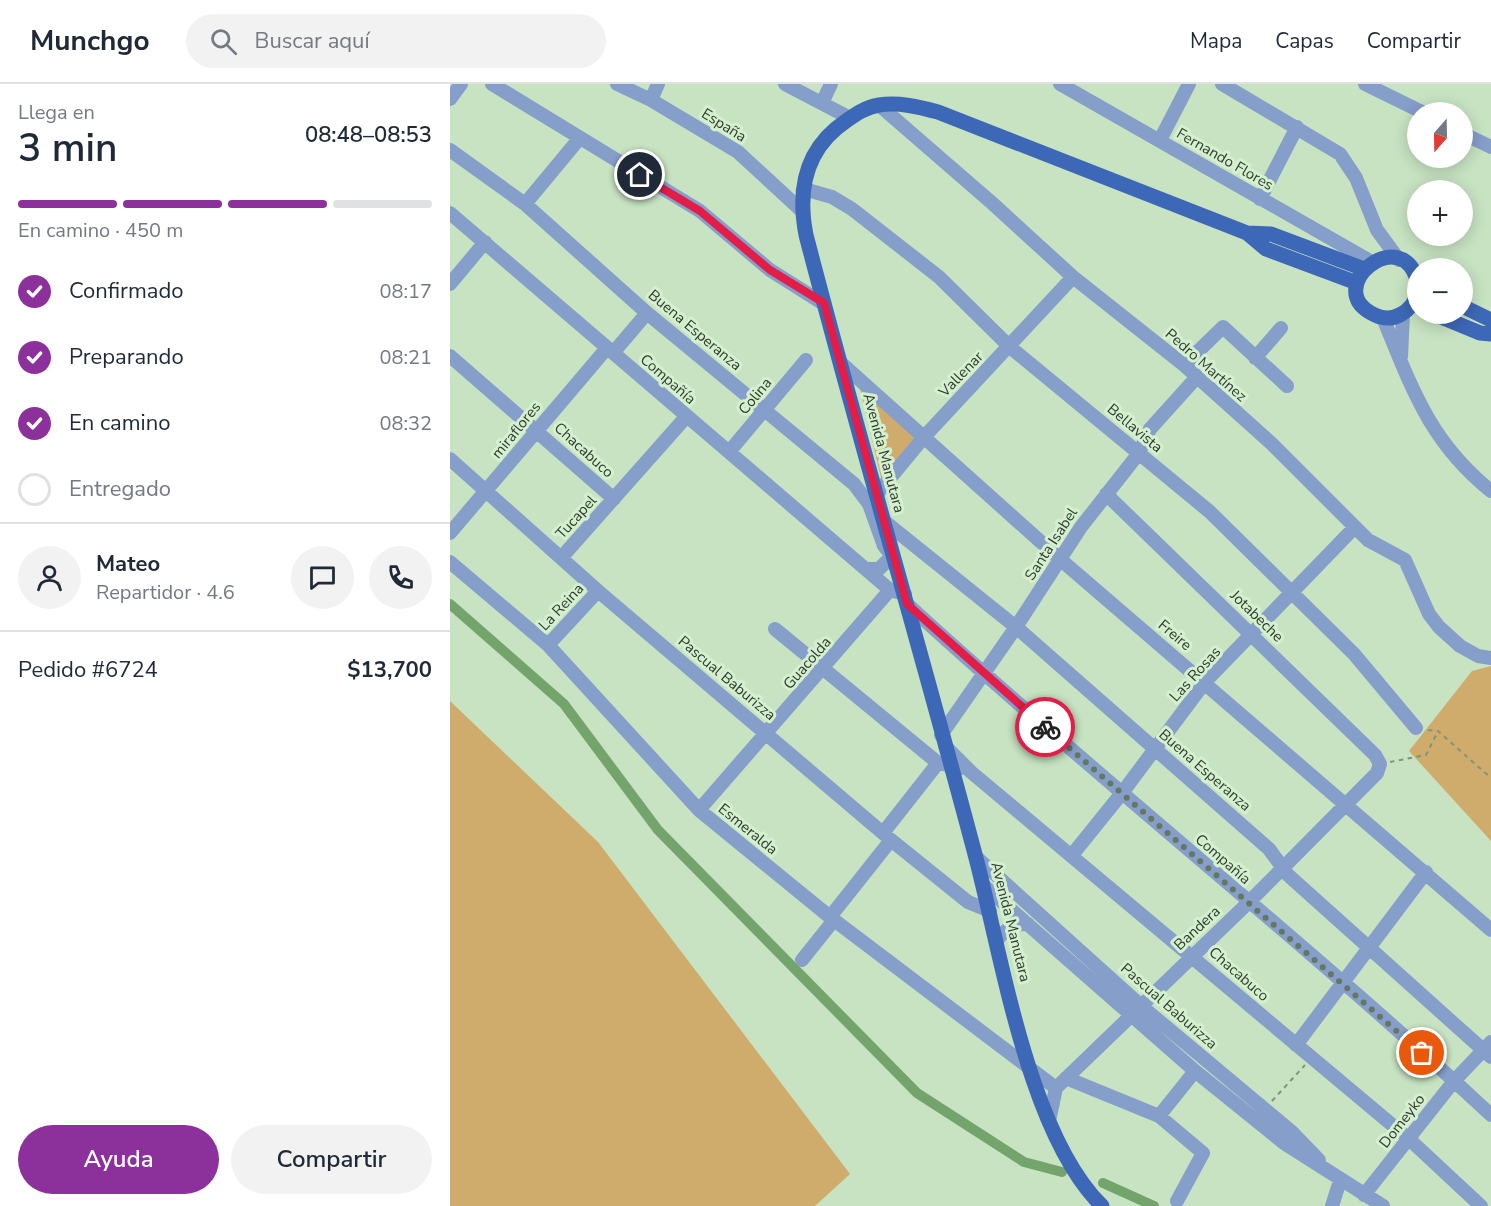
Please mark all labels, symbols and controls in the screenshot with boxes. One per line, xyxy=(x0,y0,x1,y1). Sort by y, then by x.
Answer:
search box xyxy=(186,14,606,68)
text: Munchgo xyxy=(30,22,150,60)
icon: search xyxy=(207,25,240,58)
text: Buscar aquí xyxy=(255,26,370,56)
text: Mapa xyxy=(1190,27,1242,55)
text: Capas xyxy=(1275,27,1334,55)
text: Compartir xyxy=(1367,27,1461,55)
text: Llega en xyxy=(18,99,95,126)
north arrow xyxy=(1407,102,1473,168)
map controls xyxy=(1407,102,1473,324)
street label: España xyxy=(698,104,750,146)
text: 08:48–08:53 xyxy=(305,120,432,150)
text: 3 min xyxy=(18,122,117,175)
street label: Fernando Flores xyxy=(1173,123,1277,195)
pin xyxy=(614,149,665,200)
icon: home xyxy=(623,158,656,191)
button: + xyxy=(1407,180,1473,246)
text: En camino · 450 m xyxy=(18,217,183,244)
button: − xyxy=(1407,258,1473,324)
icon: check xyxy=(18,275,51,308)
text: Confirmado xyxy=(69,276,184,306)
text: 08:17 xyxy=(379,278,432,305)
street label: Buena Esperanza xyxy=(644,285,746,375)
street label: Pedro Martínez xyxy=(1161,324,1251,406)
icon: check xyxy=(18,341,51,374)
text: Preparando xyxy=(69,342,184,372)
text: 08:21 xyxy=(379,344,432,371)
street label: Vallenar xyxy=(934,346,988,402)
street label: Compañía xyxy=(636,349,700,409)
street label: Colina xyxy=(734,373,776,419)
street label: Avenida Manutara xyxy=(858,391,910,515)
street label: miraflores xyxy=(487,397,545,463)
street label: Bellavista xyxy=(1103,399,1167,457)
icon: check xyxy=(18,407,51,440)
text: En camino xyxy=(69,408,170,438)
text: 08:32 xyxy=(379,410,432,437)
street label: Chacabuco xyxy=(550,418,618,482)
text: Entregado xyxy=(69,474,171,504)
street label: Tucapel xyxy=(551,490,601,543)
street label: Santa Isabel xyxy=(1020,503,1082,584)
button: person xyxy=(18,546,81,609)
button: chat xyxy=(291,546,354,609)
button: phone xyxy=(369,546,432,609)
text: Mateo xyxy=(96,549,160,579)
text: Repartidor · 4.6 xyxy=(96,579,235,606)
street label: La Reina xyxy=(534,579,588,635)
street label: Jotabeche xyxy=(1225,585,1288,646)
street label: Freire xyxy=(1154,615,1196,655)
street label: Pascual Baburizza xyxy=(674,631,780,725)
street label: Guacolda xyxy=(779,632,835,694)
street label: Las Rosas xyxy=(1165,642,1225,706)
text: Pedido #6724 xyxy=(18,655,158,685)
text: $13,700 xyxy=(347,655,432,685)
courier xyxy=(1015,697,1075,757)
icon: bike xyxy=(1029,711,1062,744)
street label: Buena Esperanza xyxy=(1155,724,1255,816)
street label: Esmeralda xyxy=(714,799,782,859)
street label: Compañía xyxy=(1191,829,1255,889)
street label: Avenida Manutara xyxy=(986,860,1036,984)
street label: Bandera xyxy=(1169,901,1225,955)
street label: Chacabuco xyxy=(1205,942,1273,1006)
street label: Pascual Baburizza xyxy=(1116,959,1222,1053)
pin xyxy=(1396,1027,1447,1078)
icon: bag xyxy=(1405,1036,1438,1069)
street label: Domeyko xyxy=(1375,1090,1429,1152)
button: Ayuda xyxy=(18,1125,219,1194)
button: Compartir xyxy=(231,1125,432,1194)

